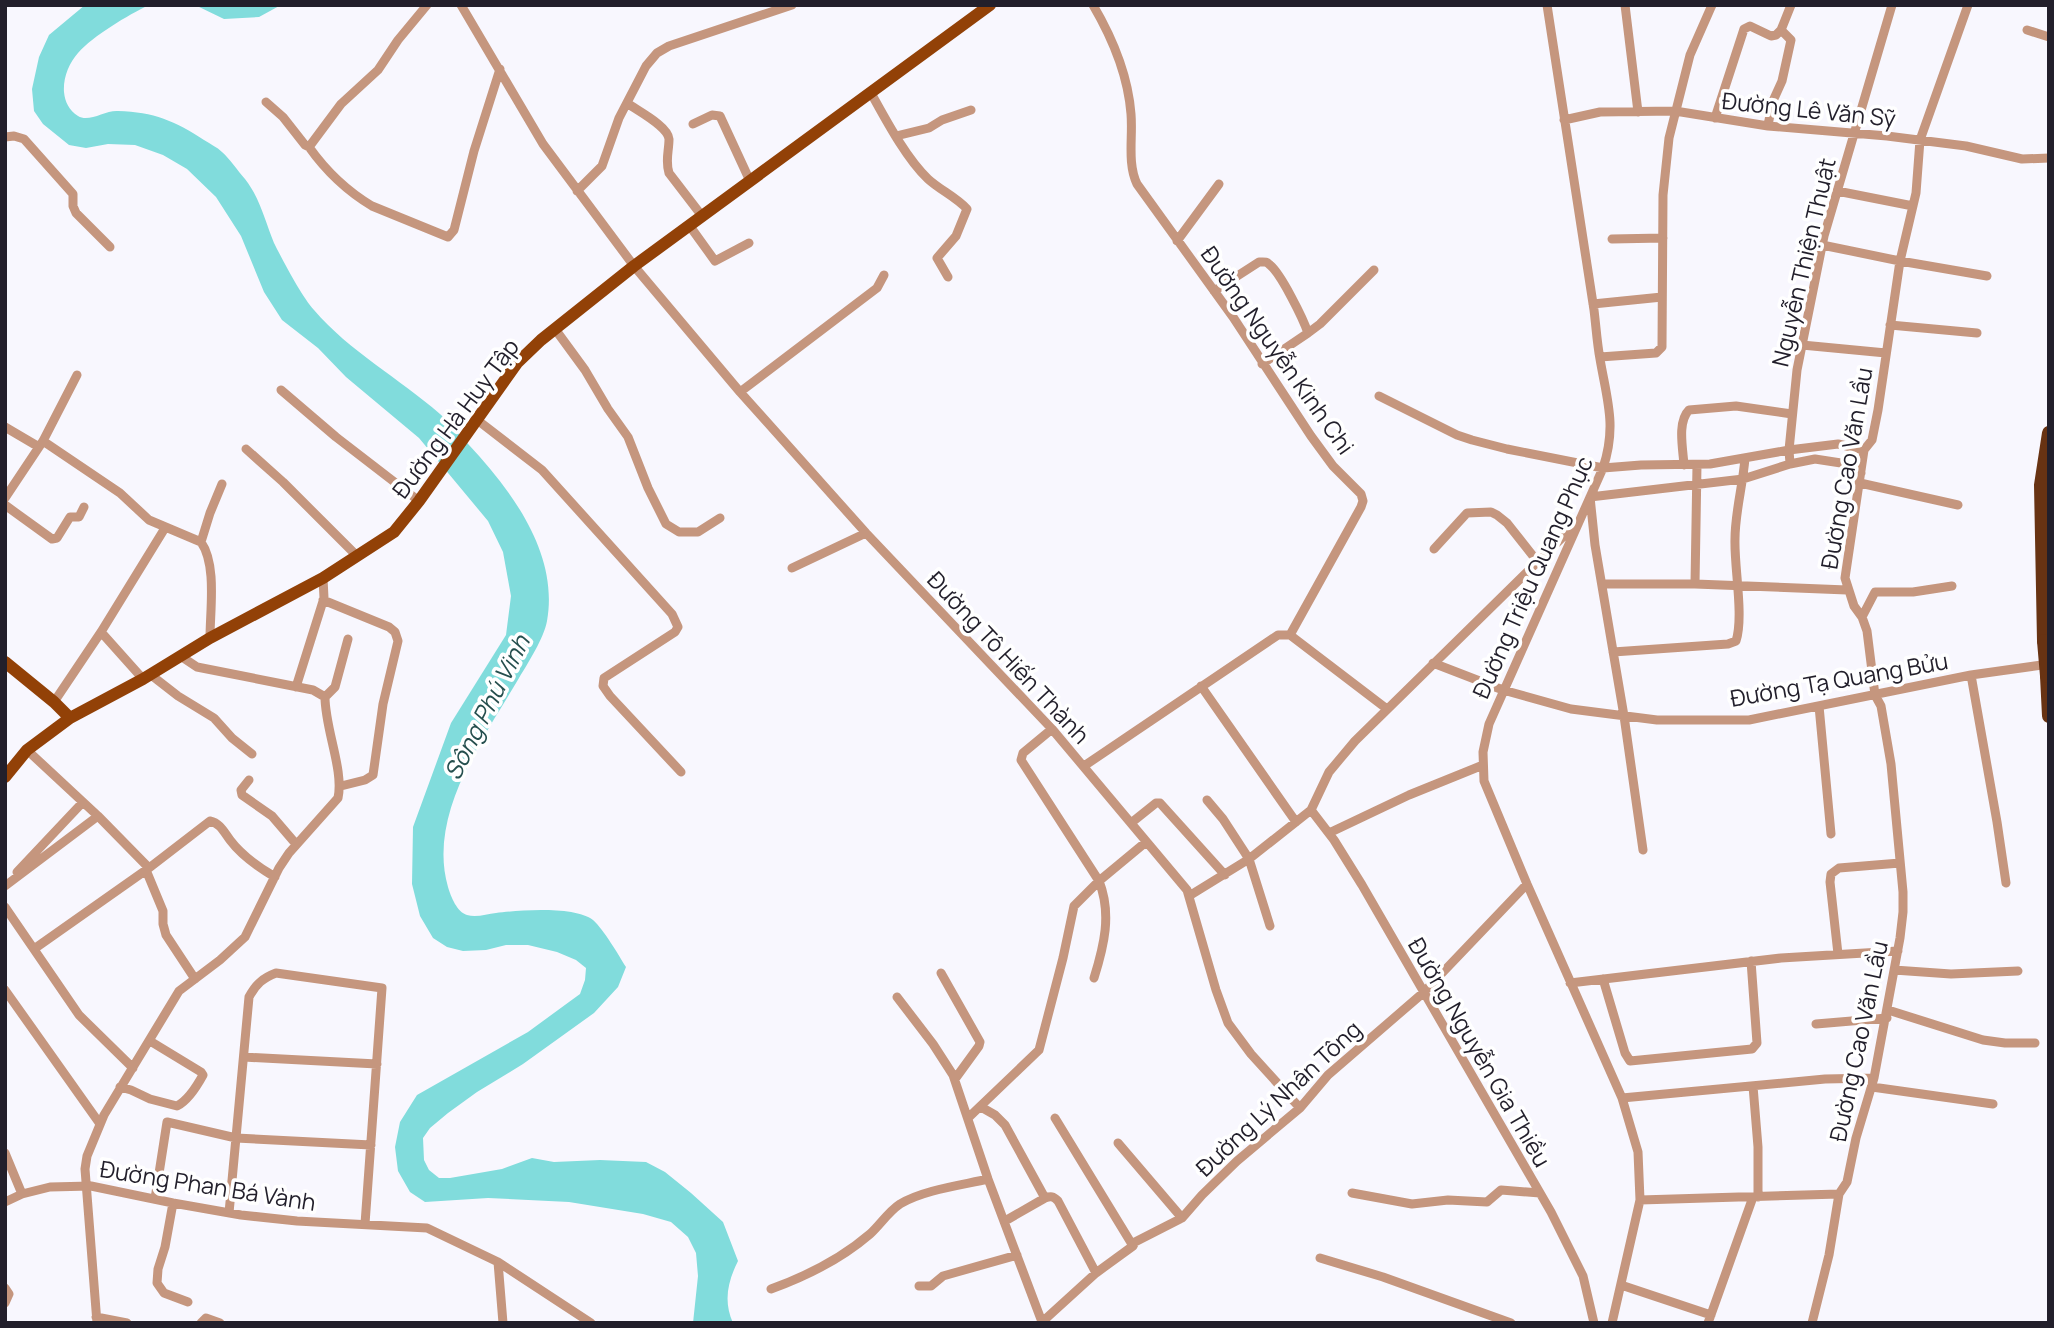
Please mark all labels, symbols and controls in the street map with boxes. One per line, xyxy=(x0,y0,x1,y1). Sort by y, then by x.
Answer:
street label: Đường Lê Văn Sỹ xyxy=(1721,84,1897,134)
street label: Nguyễn Thiện Thuật xyxy=(1763,155,1843,369)
street label: Đường Nguyễn Kinh Chi xyxy=(1194,240,1362,460)
street label: Đường Hà Huy Tập xyxy=(384,331,526,505)
street label: Đường Cao Văn Lầu xyxy=(1812,365,1880,571)
street label: Đường Triệu Quang Phục xyxy=(1464,451,1600,703)
street label: Đường Tô Hiến Thành xyxy=(921,564,1097,750)
water label: Sông Phú Vinh xyxy=(435,628,537,785)
street label: Đường Tạ Quang Bửu xyxy=(1728,644,1950,714)
street label: Đường Nguyễn Gia Thiều xyxy=(1401,932,1559,1172)
street label: Đường Cao Văn Lầu xyxy=(1821,938,1895,1144)
street label: Đường Lý Nhân Tông xyxy=(1188,1013,1368,1183)
street label: Đường Phan Bá Vành xyxy=(98,1152,318,1218)

